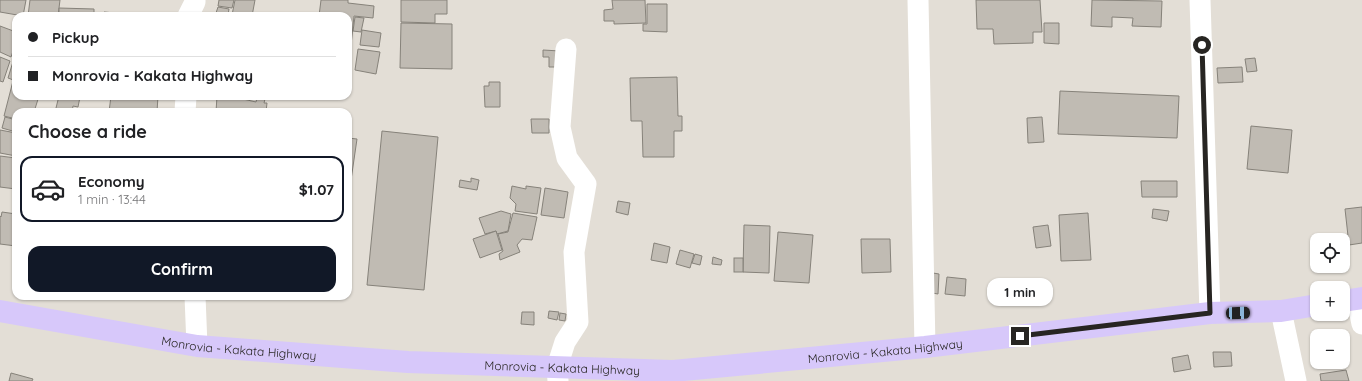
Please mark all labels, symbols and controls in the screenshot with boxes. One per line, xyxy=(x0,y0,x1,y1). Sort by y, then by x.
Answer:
text: Pickup xyxy=(52,28,99,47)
route start xyxy=(1193,36,1211,54)
text: Monrovia - Kakata Highway xyxy=(52,66,253,85)
text: Choose a ride xyxy=(28,120,147,143)
icon: car xyxy=(30,171,66,207)
text: Economy xyxy=(78,172,145,191)
text: $1.07 xyxy=(299,180,334,199)
text: 1 min · 13:44 xyxy=(78,191,146,207)
map controls xyxy=(1310,233,1350,369)
button: locate xyxy=(1310,233,1350,273)
button: Confirm xyxy=(28,246,336,292)
callout: 1 min xyxy=(987,278,1053,306)
button: + xyxy=(1310,281,1350,321)
text: 1 min xyxy=(1004,284,1036,300)
car xyxy=(1226,307,1250,319)
route end xyxy=(1011,327,1029,345)
button: − xyxy=(1310,329,1350,369)
street label: Monrovia - Kakata Highway xyxy=(160,332,317,363)
street label: Monrovia - Kakata Highway xyxy=(807,335,963,366)
street label: Monrovia - Kakata Highway xyxy=(484,357,640,377)

